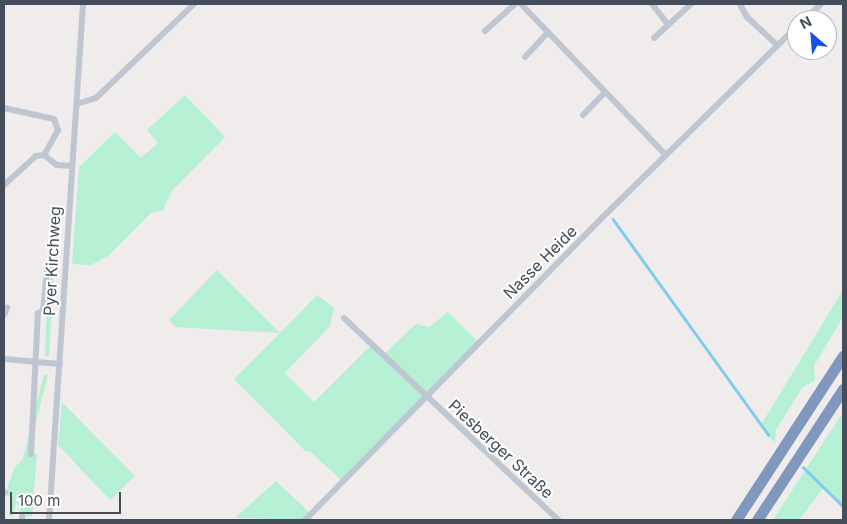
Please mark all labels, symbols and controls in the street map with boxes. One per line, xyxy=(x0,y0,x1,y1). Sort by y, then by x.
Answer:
north arrow xyxy=(787,10,837,60)
text: N xyxy=(797,12,814,32)
street label: Pyer Kirchweg xyxy=(40,206,64,316)
street label: Nasse Heide xyxy=(499,221,581,303)
street label: Piesberger Straße xyxy=(445,396,557,502)
scale bar xyxy=(12,482,124,514)
text: 100 m xyxy=(18,491,60,510)

